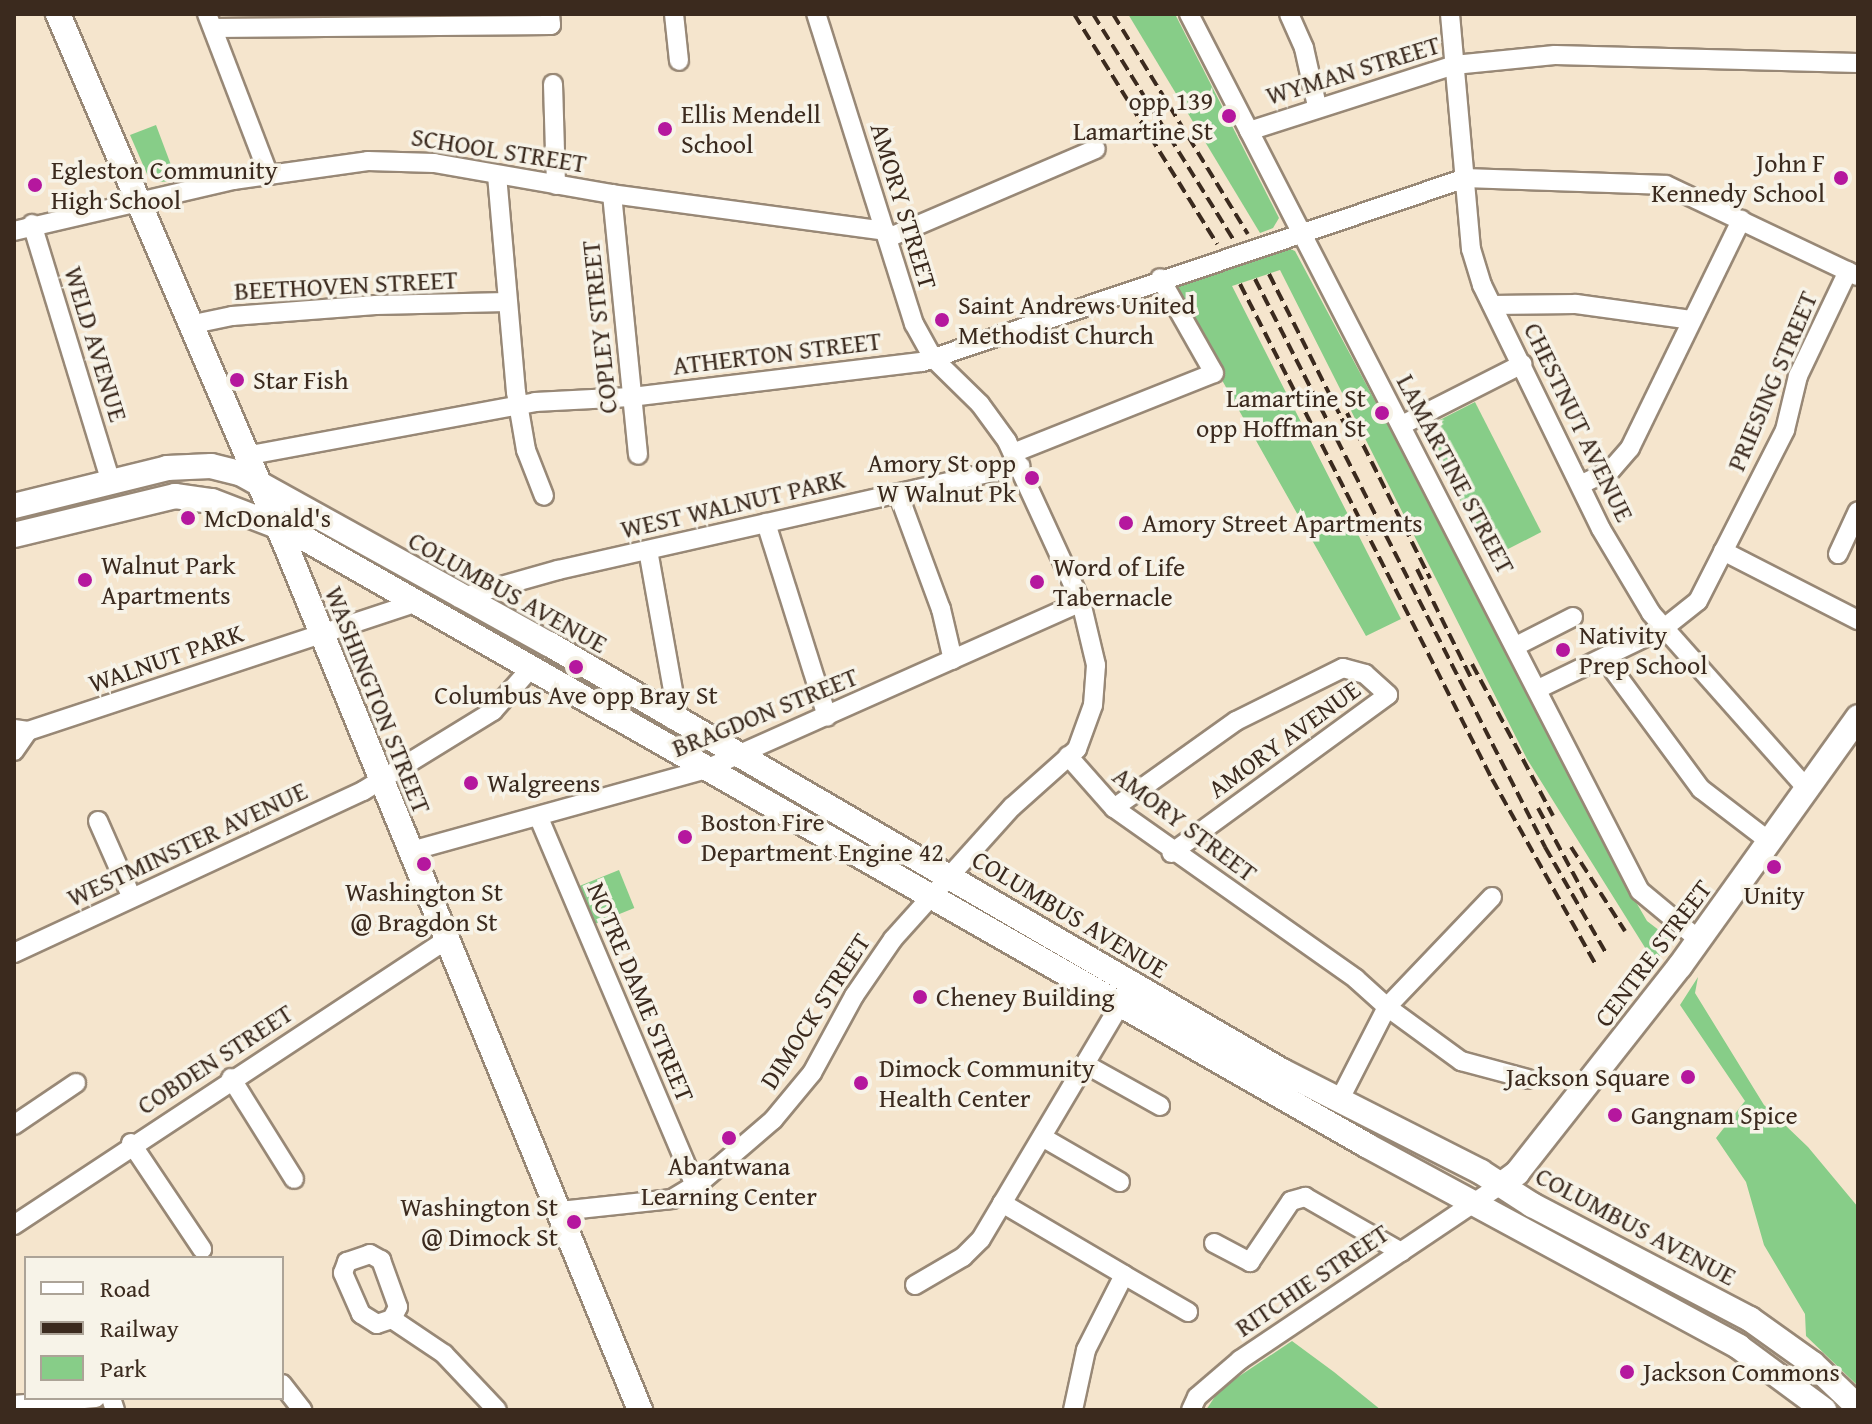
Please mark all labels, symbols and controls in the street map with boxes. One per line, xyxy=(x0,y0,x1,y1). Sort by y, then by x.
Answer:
street label: WYMAN STREET xyxy=(1262,29,1444,111)
place label: opp 139 Lamartine St xyxy=(1073,85,1213,146)
place label: Ellis Mendell School xyxy=(681,98,821,160)
marker: opp 139 Lamartine St xyxy=(1220,107,1238,125)
street label: AMORY STREET xyxy=(864,119,944,293)
marker: Ellis Mendell School xyxy=(656,120,674,138)
street label: SCHOOL STREET xyxy=(409,121,589,179)
place label: John F Kennedy School xyxy=(1651,147,1825,208)
place label: Egleston Community High School xyxy=(51,154,278,216)
marker: John F Kennedy School xyxy=(1832,169,1850,187)
marker: Egleston Community High School xyxy=(26,176,44,194)
street label: COPLEY STREET xyxy=(574,239,624,415)
street label: WELD AVENUE xyxy=(58,263,134,425)
street label: BEETHOVEN STREET xyxy=(233,264,459,306)
street label: PRIESING STREET xyxy=(1720,287,1824,475)
place label: Saint Andrews United Methodist Church xyxy=(958,289,1195,350)
marker: Saint Andrews United Methodist Church xyxy=(933,311,951,329)
street label: CHESTNUT AVENUE xyxy=(1517,317,1641,527)
street label: ATHERTON STREET xyxy=(671,325,883,381)
place label: Star Fish xyxy=(253,364,349,396)
street label: LAMARTINE STREET xyxy=(1390,369,1522,579)
marker: Star Fish xyxy=(228,371,246,389)
place label: Lamartine St opp Hoffman St xyxy=(1196,382,1366,444)
marker: Lamartine St opp Hoffman St xyxy=(1373,404,1391,422)
place label: Amory St opp W Walnut Pk xyxy=(867,447,1016,508)
street label: WEST WALNUT PARK xyxy=(618,463,848,545)
marker: Amory St opp W Walnut Pk xyxy=(1023,469,1041,487)
place label: McDonald's xyxy=(204,502,331,534)
place label: Amory Street Apartments xyxy=(1142,507,1423,539)
marker: McDonald's xyxy=(179,509,197,527)
marker: Amory Street Apartments xyxy=(1117,514,1135,532)
street label: COLUMBUS AVENUE xyxy=(403,524,613,660)
place label: Walnut Park Apartments xyxy=(101,549,235,610)
place label: Word of Life Tabernacle xyxy=(1053,551,1185,612)
marker: Walnut Park Apartments xyxy=(76,571,94,589)
marker: Word of Life Tabernacle xyxy=(1028,573,1046,591)
street label: WASHINGTON STREET xyxy=(318,582,438,818)
street label: WALNUT PARK xyxy=(85,617,247,699)
place label: Nativity Prep School xyxy=(1579,619,1708,680)
marker: Nativity Prep School xyxy=(1554,641,1572,659)
marker: Columbus Ave opp Bray St xyxy=(567,658,585,676)
street label: BRAGDON STREET xyxy=(667,660,863,764)
street label: AMORY AVENUE xyxy=(1202,673,1366,805)
place label: Columbus Ave opp Bray St xyxy=(434,679,718,711)
street label: AMORY STREET xyxy=(1107,760,1263,888)
place label: Walgreens xyxy=(487,767,600,799)
marker: Walgreens xyxy=(462,774,480,792)
street label: WESTMINSTER AVENUE xyxy=(62,775,312,913)
place label: Boston Fire Department Engine 42 xyxy=(701,806,944,868)
marker: Boston Fire Department Engine 42 xyxy=(676,828,694,846)
street label: COLUMBUS AVENUE xyxy=(967,843,1173,985)
marker: Washington St @ Bragdon St xyxy=(415,855,433,873)
marker: Unity xyxy=(1765,858,1783,876)
street label: CENTRE STREET xyxy=(1588,873,1718,1033)
place label: Washington St @ Bragdon St xyxy=(345,876,503,938)
street label: NOTRE DAME STREET xyxy=(581,878,701,1106)
place label: Unity xyxy=(1743,879,1805,911)
street label: DIMOCK STREET xyxy=(753,927,877,1095)
place label: Cheney Building xyxy=(936,981,1115,1013)
marker: Cheney Building xyxy=(911,988,929,1006)
street label: COBDEN STREET xyxy=(131,997,299,1121)
place label: Dimock Community Health Center xyxy=(879,1052,1095,1114)
place label: Jackson Square xyxy=(1506,1061,1670,1093)
marker: Jackson Square xyxy=(1677,1066,1699,1088)
marker: Dimock Community Health Center xyxy=(850,1072,872,1094)
place label: Gangnam Spice xyxy=(1631,1099,1798,1131)
marker: Gangnam Spice xyxy=(1606,1106,1624,1124)
marker: Abantwana Learning Center xyxy=(720,1129,738,1147)
place label: Abantwana Learning Center xyxy=(641,1150,817,1212)
street label: COLUMBUS AVENUE xyxy=(1530,1160,1742,1292)
place label: Washington St @ Dimock St xyxy=(400,1191,558,1252)
marker: Washington St @ Dimock St xyxy=(565,1213,583,1231)
street label: RITCHIE STREET xyxy=(1229,1217,1395,1343)
legend xyxy=(24,1256,284,1400)
text: Road xyxy=(100,1271,150,1306)
text: Railway xyxy=(100,1311,179,1346)
text: Park xyxy=(100,1351,146,1386)
place label: Jackson Commons xyxy=(1643,1356,1840,1388)
marker: Jackson Commons xyxy=(1618,1363,1636,1381)

